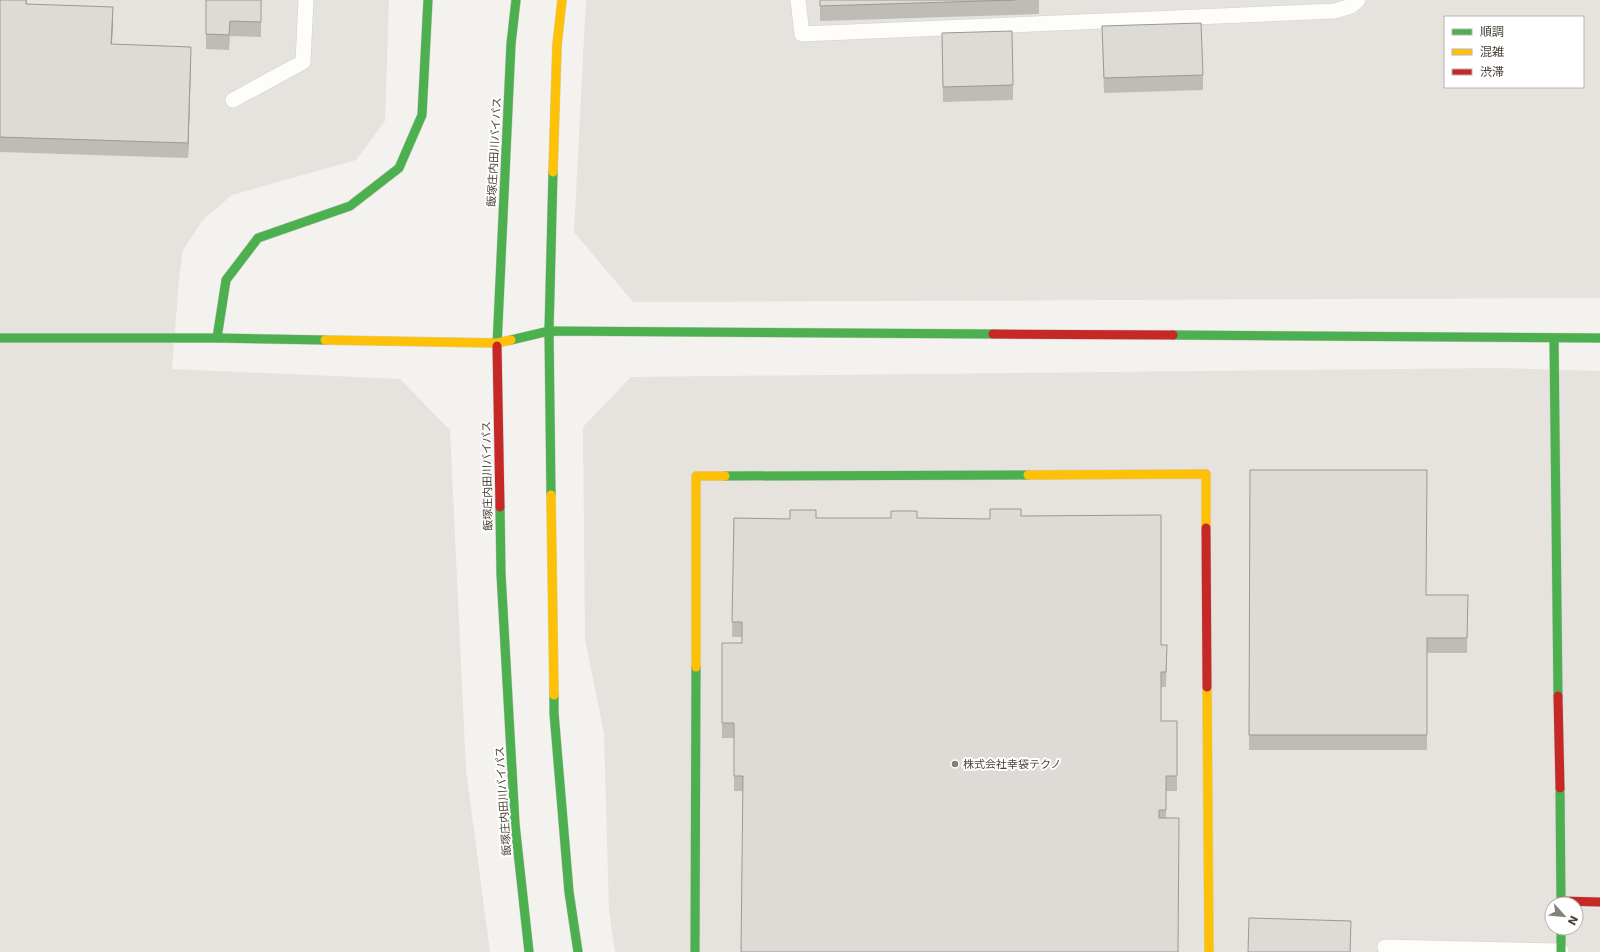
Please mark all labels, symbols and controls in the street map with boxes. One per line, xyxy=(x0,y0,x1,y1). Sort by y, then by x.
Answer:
legend xyxy=(1444,16,1584,88)
text: 順調 xyxy=(1480,25,1504,39)
text: 混雑 xyxy=(1480,45,1504,59)
text: 渋滞 xyxy=(1480,65,1504,79)
street label: 飯塚庄内田川バイパス xyxy=(485,97,504,207)
street label: 飯塚庄内田川バイパス xyxy=(480,421,495,531)
street label: 飯塚庄内田川バイパス xyxy=(493,746,514,856)
place label: 株式会社幸袋テクノ xyxy=(963,758,1061,771)
marker: 株式会社幸袋テクノ xyxy=(950,759,960,769)
north arrow xyxy=(1544,896,1584,936)
text: N xyxy=(1565,913,1580,927)

